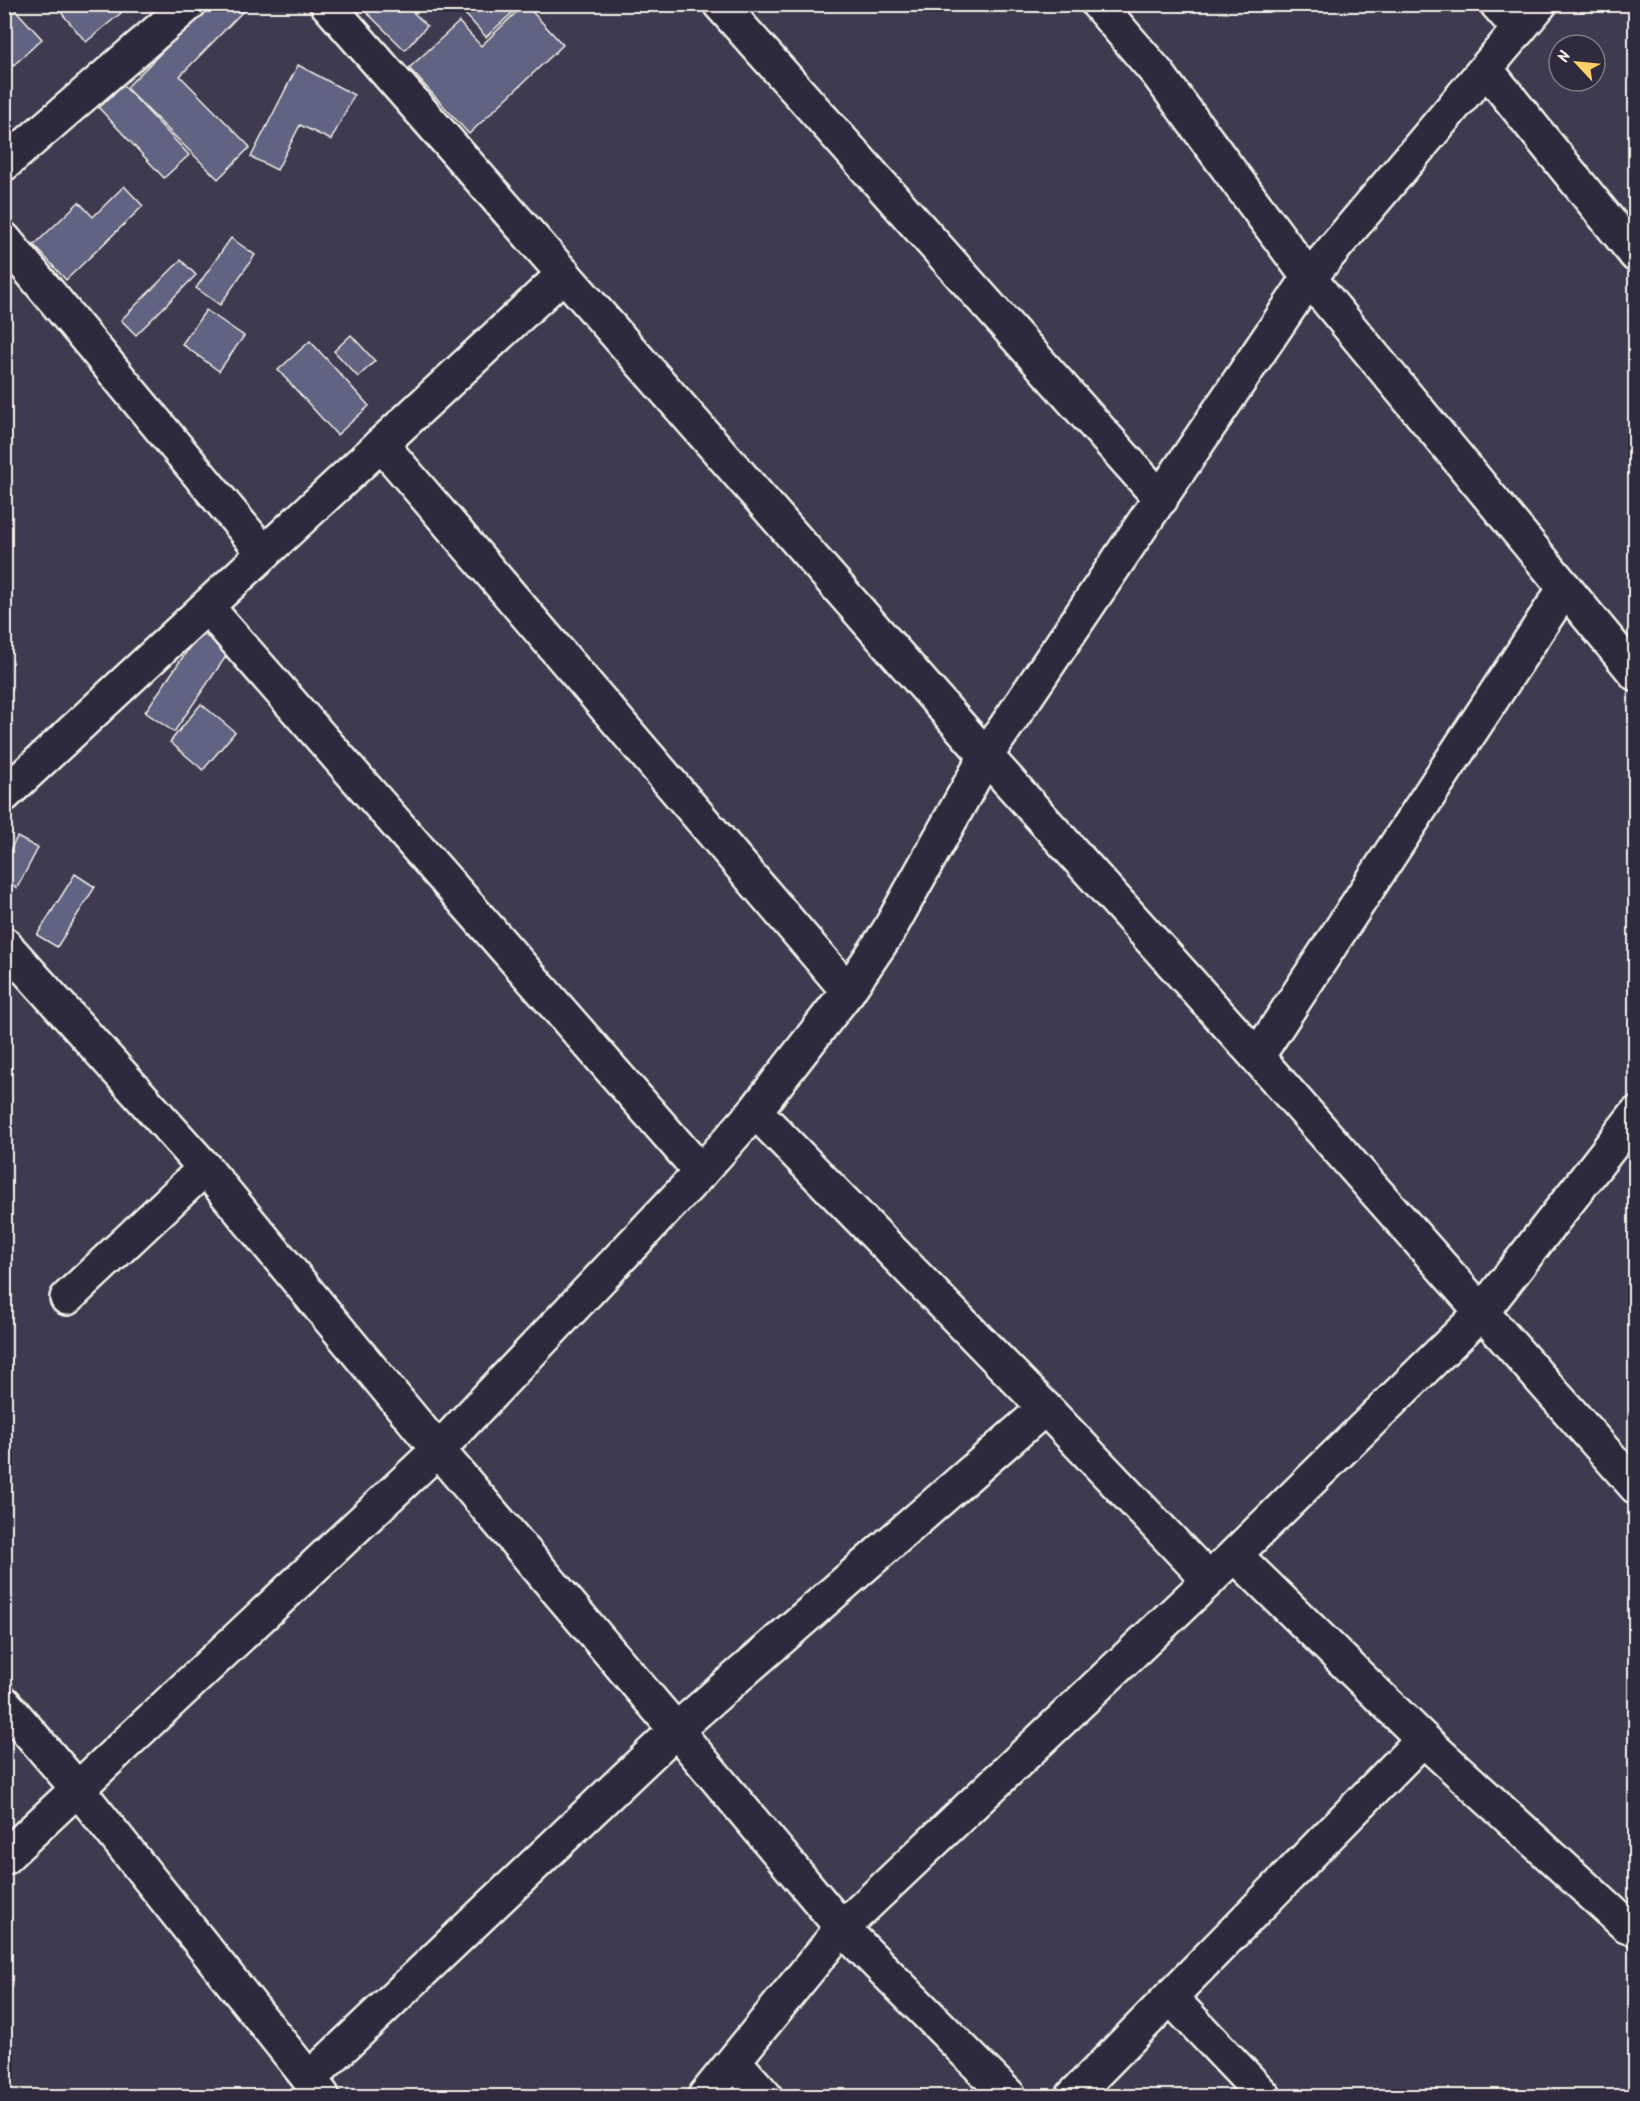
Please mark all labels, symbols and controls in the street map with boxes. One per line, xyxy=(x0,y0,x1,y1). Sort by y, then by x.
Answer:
north arrow xyxy=(1547,33,1607,93)
text: N xyxy=(1551,47,1578,67)

